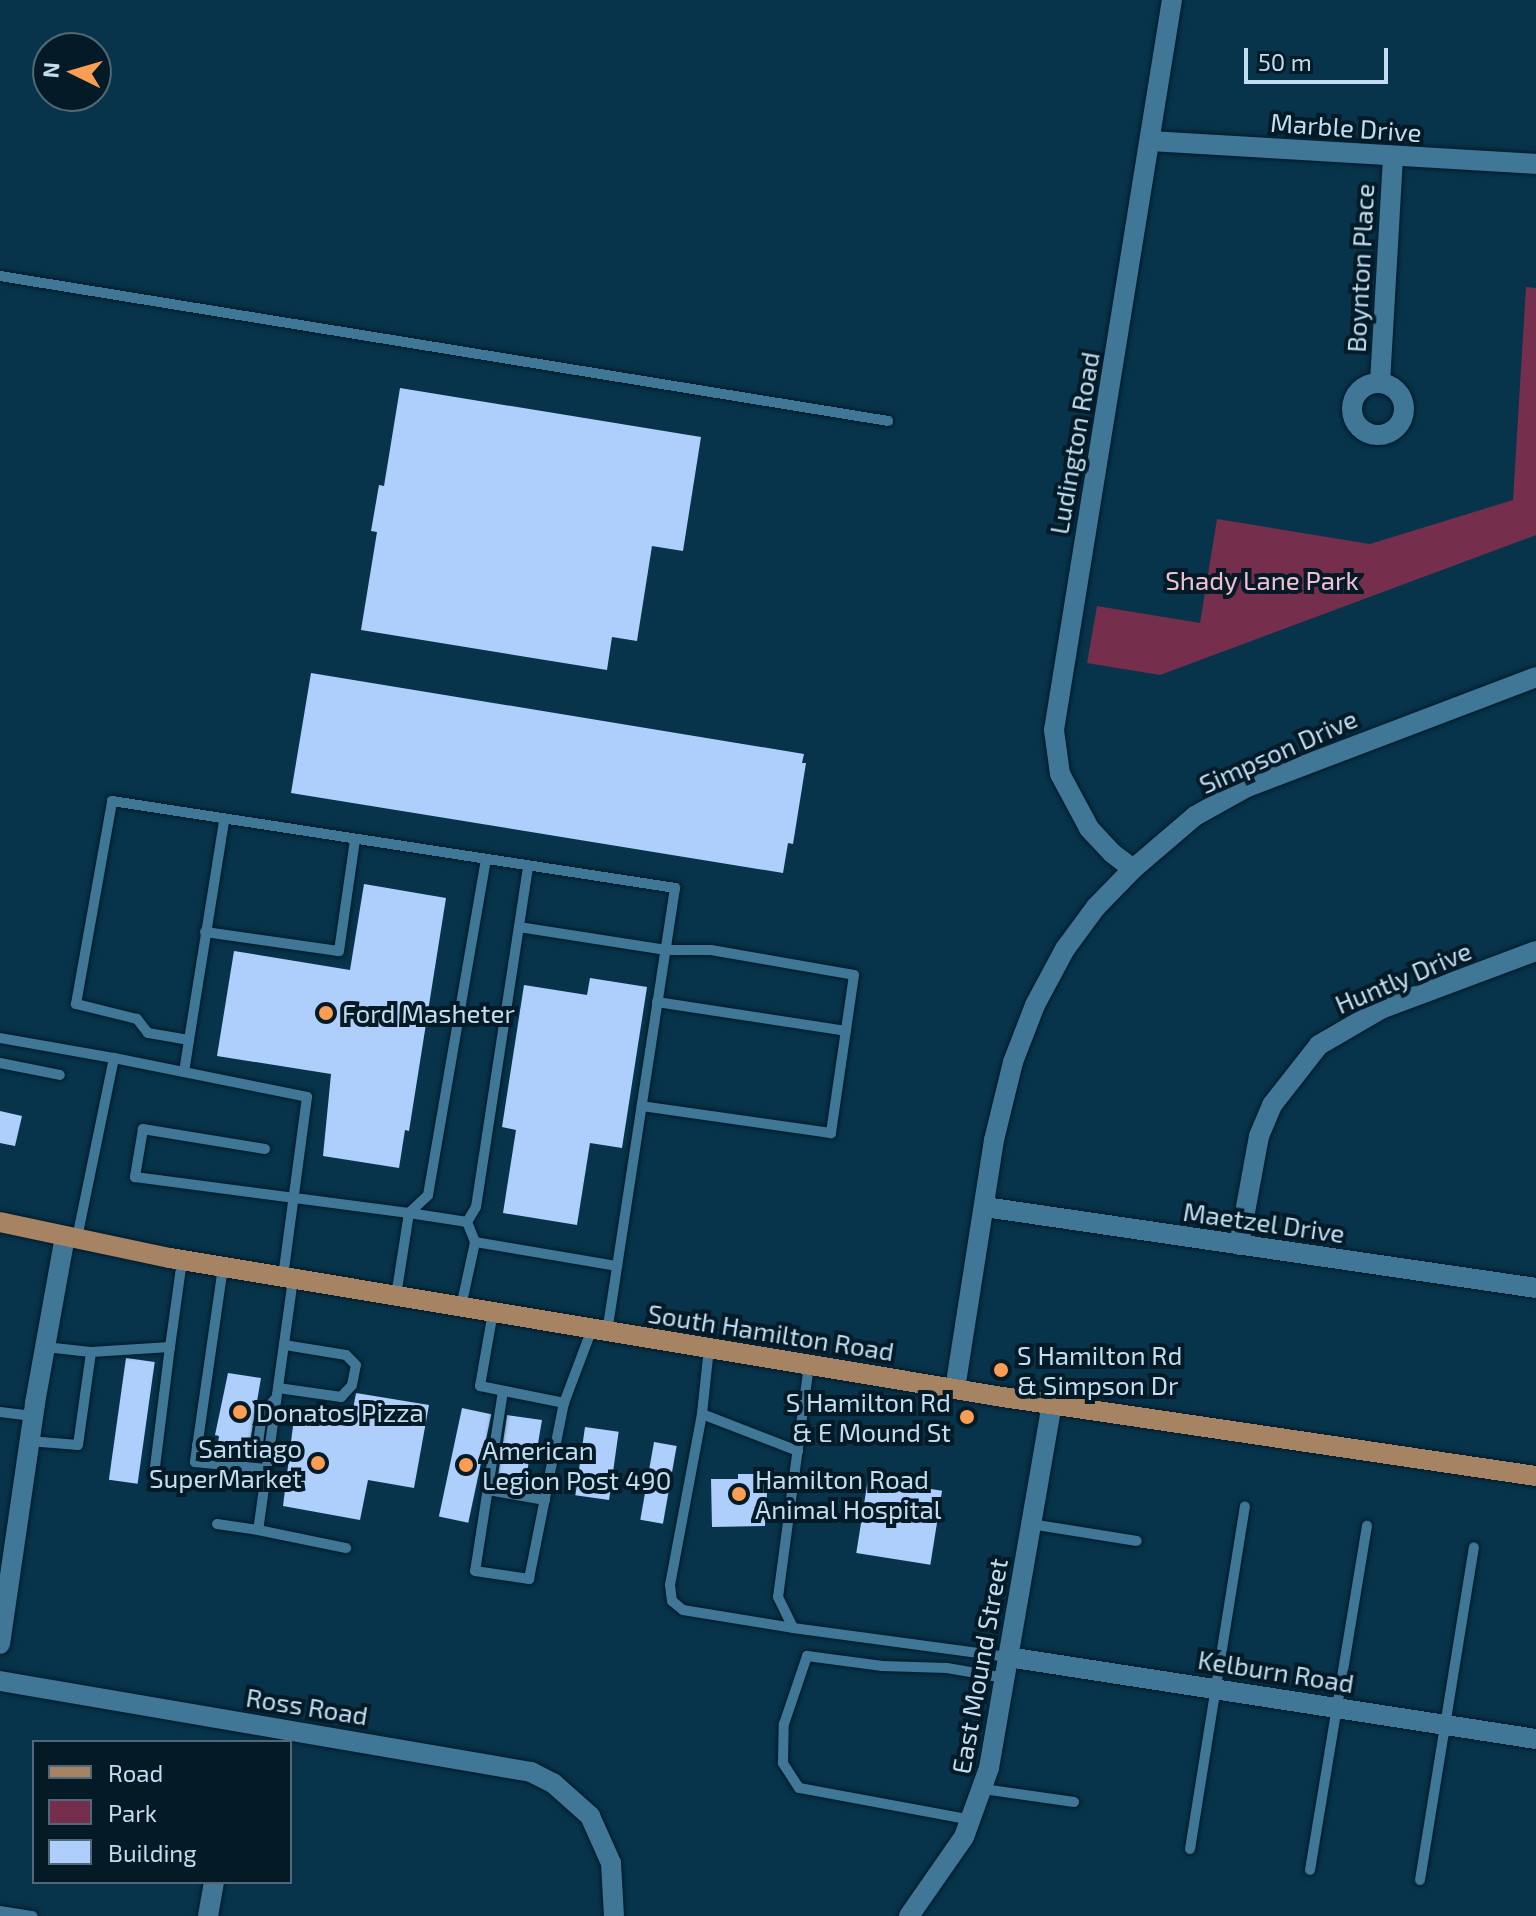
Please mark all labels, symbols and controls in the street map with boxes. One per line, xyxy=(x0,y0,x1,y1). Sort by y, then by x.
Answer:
north arrow xyxy=(32,32,112,112)
scale bar xyxy=(1248,32,1392,82)
text: 50 m xyxy=(1258,47,1312,76)
text: N xyxy=(36,61,64,79)
street label: Marble Drive xyxy=(1269,106,1423,148)
street label: Boynton Place xyxy=(1340,183,1380,353)
street label: Ludington Road xyxy=(1043,349,1105,537)
park label: Shady Lane Park xyxy=(1165,564,1359,596)
street label: Simpson Drive xyxy=(1194,702,1362,800)
street label: Huntly Drive xyxy=(1330,934,1476,1020)
place label: Ford Masheter xyxy=(342,997,515,1029)
marker: Ford Masheter xyxy=(317,1004,335,1022)
street label: Maetzel Drive xyxy=(1181,1195,1347,1249)
street label: South Hamilton Road xyxy=(646,1297,896,1367)
place label: S Hamilton Rd & Simpson Dr xyxy=(1017,1339,1182,1400)
marker: S Hamilton Rd & Simpson Dr xyxy=(992,1361,1010,1379)
place label: S Hamilton Rd & E Mound St xyxy=(786,1386,951,1448)
place label: Donatos Pizza xyxy=(256,1396,424,1428)
marker: Donatos Pizza xyxy=(231,1403,249,1421)
marker: S Hamilton Rd & E Mound St xyxy=(958,1408,976,1426)
place label: Santiago SuperMarket xyxy=(149,1432,302,1494)
place label: American Legion Post 490 xyxy=(482,1434,671,1496)
marker: Santiago SuperMarket xyxy=(309,1454,327,1472)
marker: American Legion Post 490 xyxy=(457,1456,475,1474)
place label: Hamilton Road Animal Hospital xyxy=(755,1463,942,1524)
marker: Hamilton Road Animal Hospital xyxy=(730,1485,748,1503)
street label: East Mound Street xyxy=(945,1556,1013,1776)
street label: Kelburn Road xyxy=(1196,1643,1356,1699)
street label: Ross Road xyxy=(244,1681,370,1731)
legend xyxy=(32,1740,292,1884)
text: Road xyxy=(108,1758,163,1787)
text: Park xyxy=(108,1798,157,1827)
text: Building xyxy=(108,1838,197,1867)

